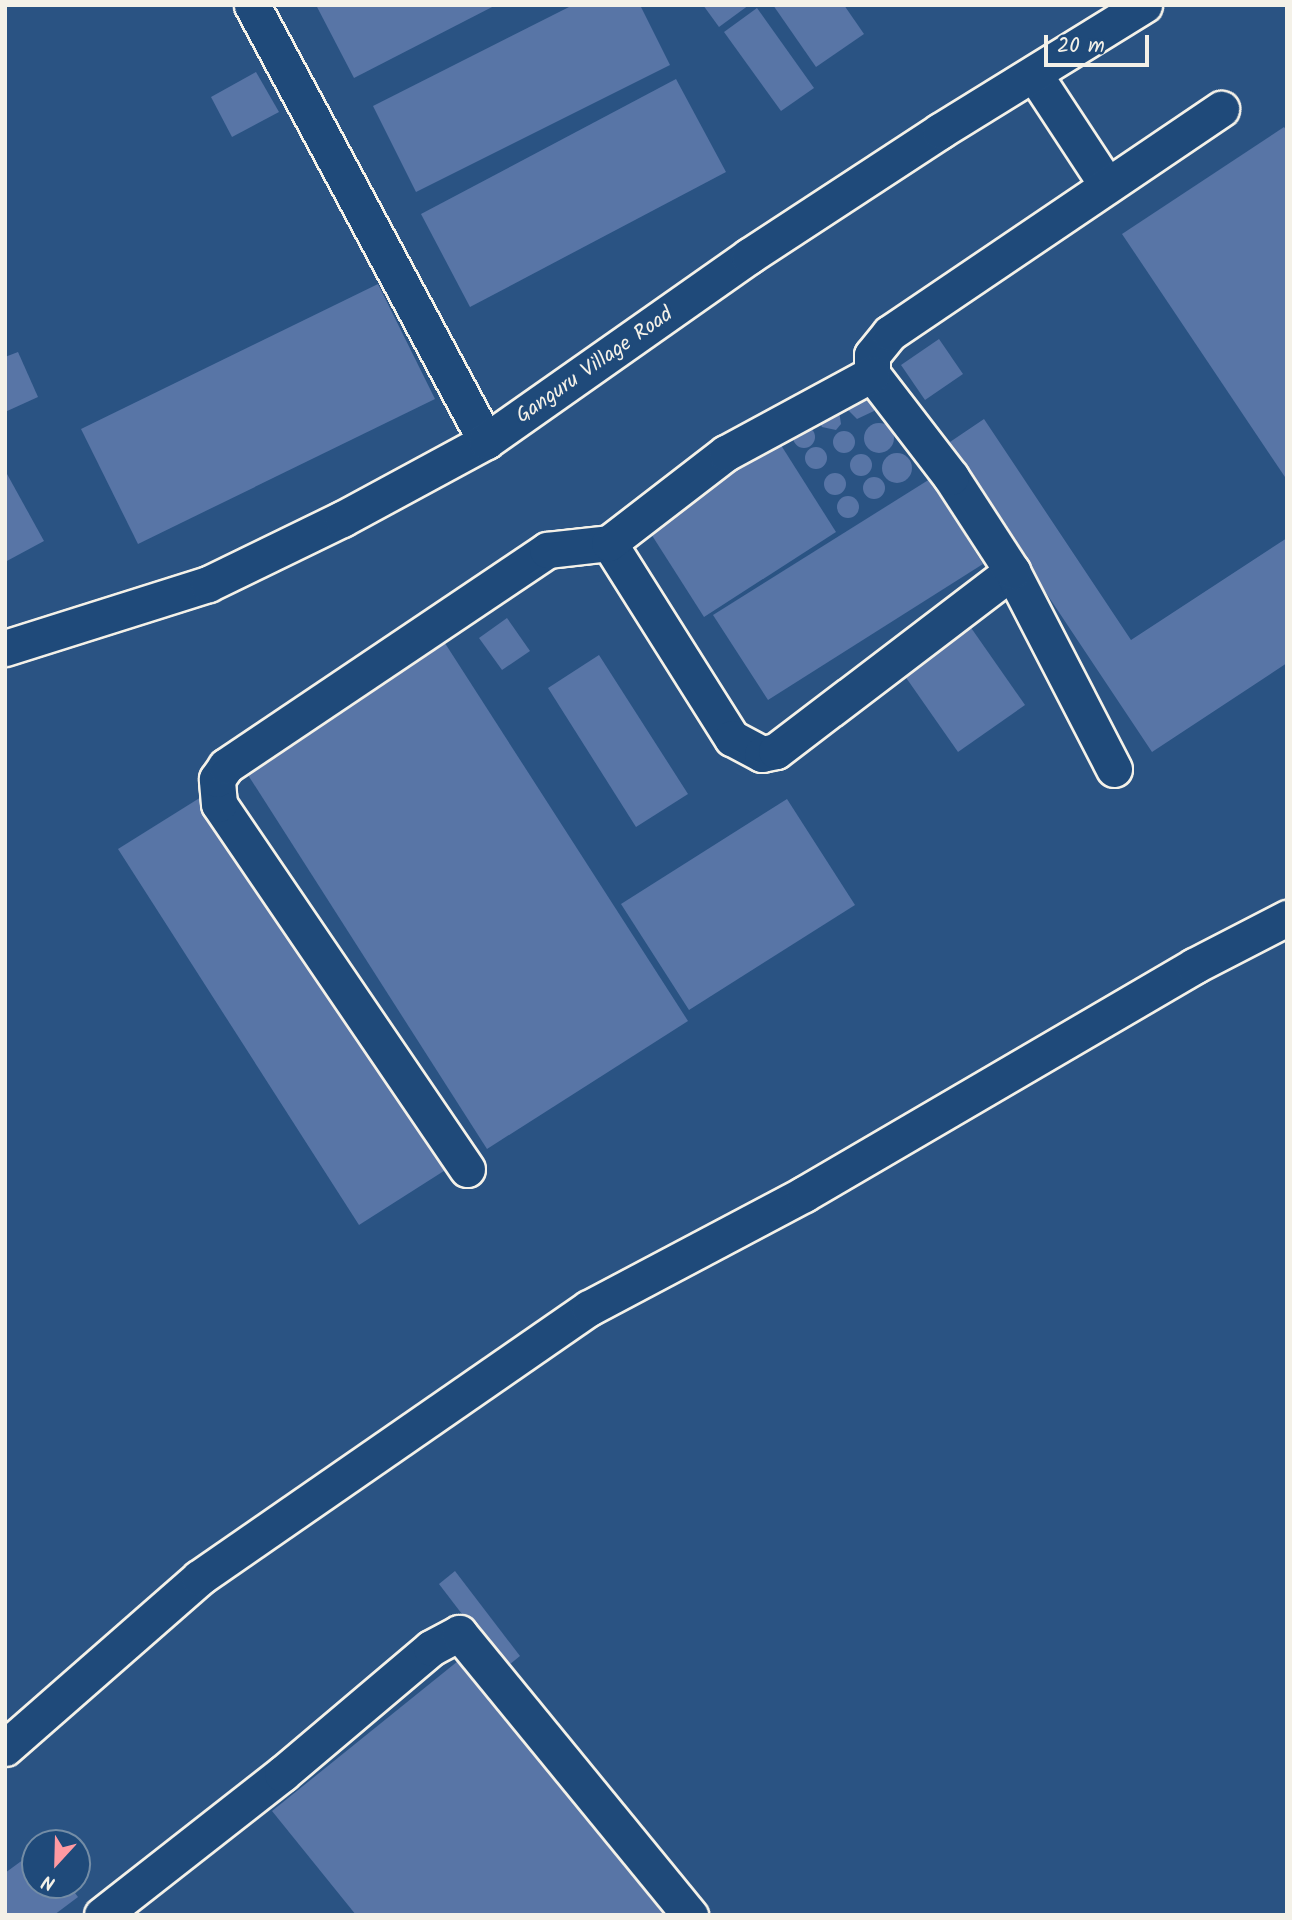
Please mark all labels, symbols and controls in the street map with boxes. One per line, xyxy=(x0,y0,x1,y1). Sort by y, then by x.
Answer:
scale bar xyxy=(1047,21,1152,65)
text: 20 m xyxy=(1057,30,1105,63)
street label: Ganguru Village Road xyxy=(512,302,678,430)
north arrow xyxy=(21,1829,91,1899)
text: N xyxy=(38,1865,60,1898)

